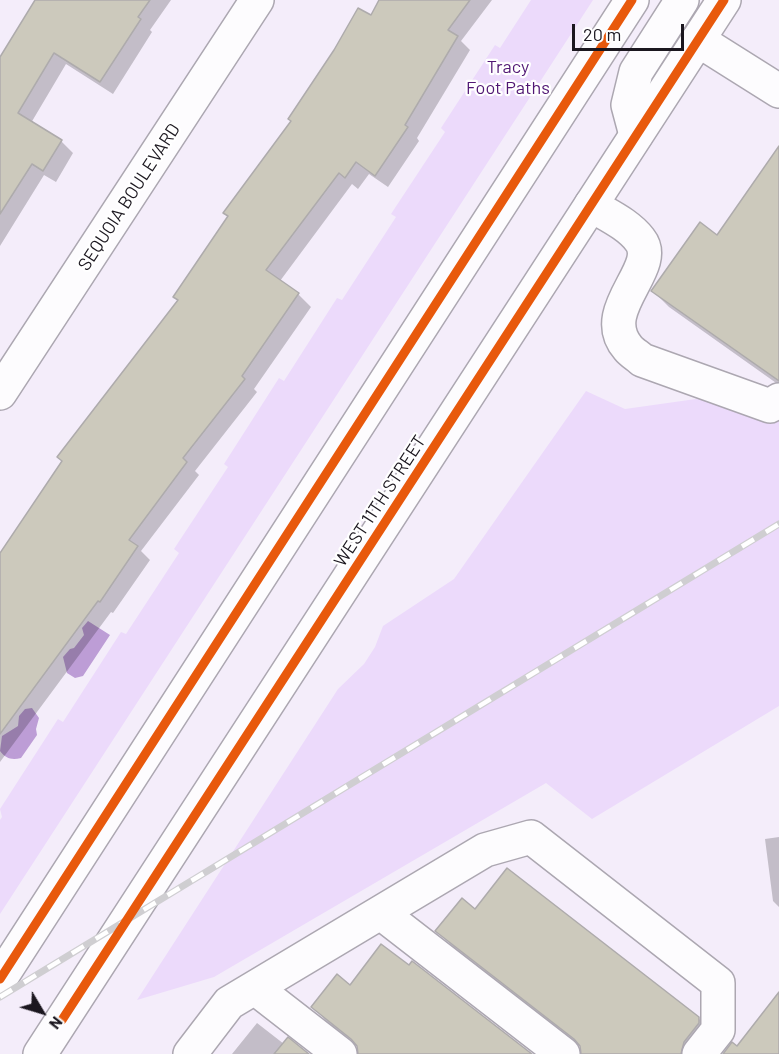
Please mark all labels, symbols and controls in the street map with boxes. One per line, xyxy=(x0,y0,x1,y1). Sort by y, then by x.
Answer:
scale bar xyxy=(575,12,688,50)
text: 20 m xyxy=(583,23,621,45)
park label: Tracy Foot Paths xyxy=(466,56,550,98)
street label: SEQUOIA BOULEVARD xyxy=(73,119,185,275)
street label: WEST 11TH STREET xyxy=(330,431,430,571)
north arrow xyxy=(12,982,72,1042)
text: N xyxy=(46,1013,67,1033)

